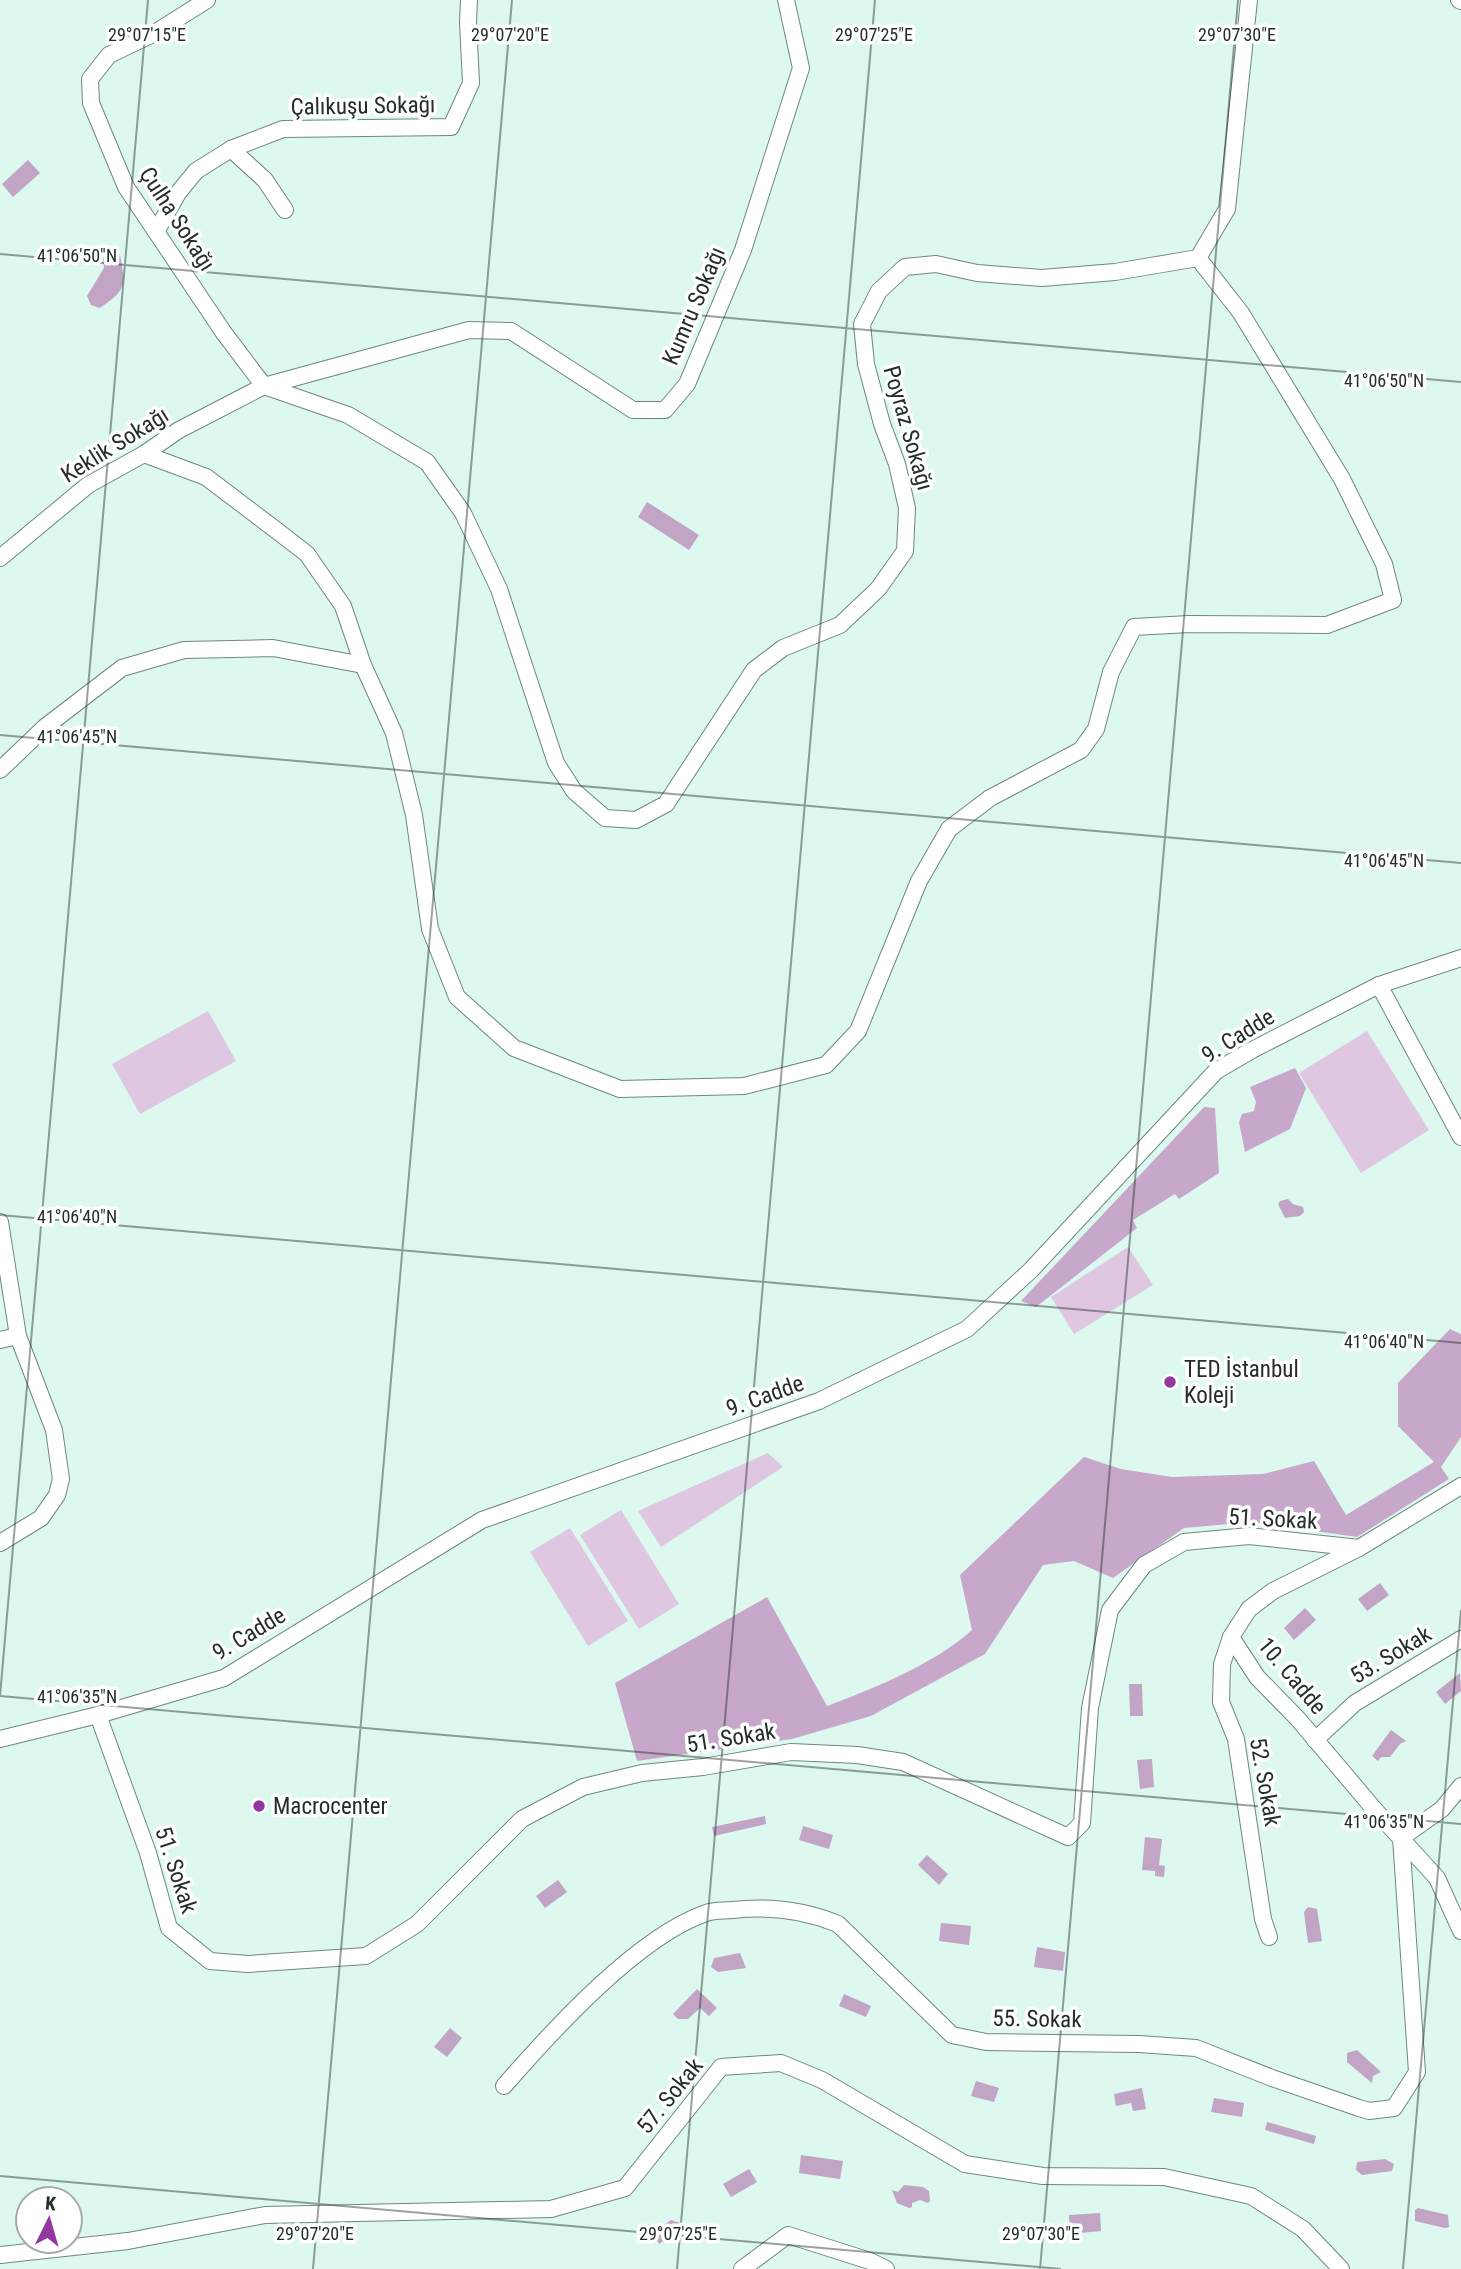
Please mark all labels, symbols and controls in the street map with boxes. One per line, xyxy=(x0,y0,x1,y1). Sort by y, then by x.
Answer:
text: 29°07'15"E xyxy=(108,24,186,45)
text: 29°07'20"E xyxy=(471,24,549,45)
text: 29°07'25"E xyxy=(835,24,913,45)
text: 29°07'30"E xyxy=(1198,24,1276,45)
street label: Çalıkuşu Sokağı xyxy=(290,91,436,121)
street label: Çulha Sokağı xyxy=(133,162,221,276)
street label: Kumru Sokağı xyxy=(657,243,731,369)
text: 41°06'50"N xyxy=(37,245,117,266)
street label: Poyraz Sokağı xyxy=(877,363,939,493)
text: 41°06'50"N xyxy=(1344,370,1424,391)
street label: Keklik Sokağı xyxy=(56,401,174,489)
text: 41°06'45"N xyxy=(37,726,117,747)
text: 41°06'45"N xyxy=(1344,850,1424,871)
street label: 9. Cadde xyxy=(1197,1003,1279,1069)
text: 41°06'40"N xyxy=(37,1206,117,1227)
text: 41°06'40"N xyxy=(1344,1331,1424,1352)
place label: TED İstanbul Koleji xyxy=(1184,1356,1299,1409)
street label: 9. Cadde xyxy=(723,1370,807,1422)
marker: TED İstanbul Koleji xyxy=(1162,1374,1178,1390)
street label: 51. Sokak xyxy=(1228,1503,1319,1535)
street label: 9. Cadde xyxy=(208,1602,290,1666)
street label: 53. Sokak xyxy=(1346,1620,1437,1690)
street label: 10. Cadde xyxy=(1252,1632,1332,1720)
text: 41°06'35"N xyxy=(37,1686,117,1707)
street label: 51. Sokak xyxy=(685,1718,778,1758)
street label: 52. Sokak xyxy=(1244,1736,1286,1829)
place label: Macrocenter xyxy=(273,1793,387,1820)
marker: Macrocenter xyxy=(251,1798,267,1814)
text: 41°06'35"N xyxy=(1344,1811,1424,1832)
street label: 51. Sokak xyxy=(149,1823,203,1917)
street label: 55. Sokak xyxy=(992,2005,1082,2033)
street label: 57. Sokak xyxy=(631,2052,709,2139)
north arrow xyxy=(14,2185,84,2255)
text: K xyxy=(44,2192,57,2216)
text: 29°07'20"E xyxy=(276,2223,354,2244)
text: 29°07'25"E xyxy=(639,2223,717,2244)
text: 29°07'30"E xyxy=(1002,2223,1080,2244)

